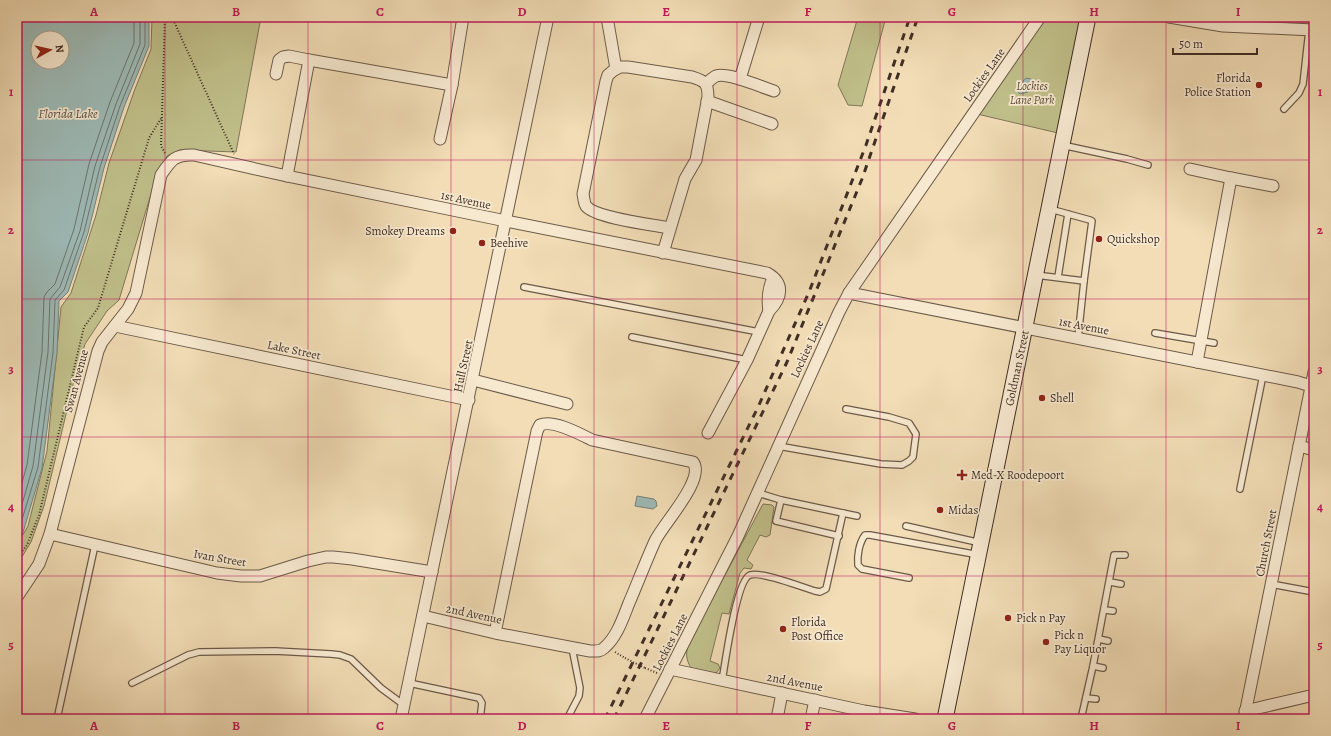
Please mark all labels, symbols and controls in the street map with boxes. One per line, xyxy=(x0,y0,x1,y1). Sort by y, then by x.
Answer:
text: A xyxy=(89,3,99,20)
text: B xyxy=(232,3,240,20)
text: C xyxy=(376,3,384,20)
text: D xyxy=(517,3,527,20)
text: E xyxy=(662,3,670,20)
text: F xyxy=(805,3,812,20)
text: G xyxy=(948,3,956,20)
text: H xyxy=(1089,3,1099,20)
text: I xyxy=(1236,3,1241,20)
north arrow xyxy=(30,30,70,70)
scale bar xyxy=(1173,30,1257,56)
text: 50 m xyxy=(1179,36,1203,52)
text: N xyxy=(51,44,67,54)
street label: Lockies Lane xyxy=(959,45,1009,105)
place label: Florida Police Station xyxy=(1184,70,1251,100)
park label: Lockies Lane Park xyxy=(1010,78,1055,108)
marker: Florida Police Station xyxy=(1254,80,1264,90)
text: 1 xyxy=(9,83,14,100)
text: 1 xyxy=(1318,83,1323,100)
water label: Florida Lake xyxy=(38,105,98,122)
street label: 1st Avenue xyxy=(439,187,493,213)
text: 2 xyxy=(8,221,15,238)
text: 2 xyxy=(1317,221,1324,238)
place label: Smokey Dreams xyxy=(365,223,445,239)
marker: Smokey Dreams xyxy=(448,226,458,236)
place label: Quickshop xyxy=(1107,231,1160,247)
marker: Quickshop xyxy=(1094,234,1104,244)
place label: Beehive xyxy=(490,235,528,251)
marker: Beehive xyxy=(477,238,487,248)
street label: 1st Avenue xyxy=(1057,313,1111,339)
street label: Lockies Lane xyxy=(786,317,828,381)
street label: Goldman Street xyxy=(1001,329,1033,407)
street label: Lake Street xyxy=(266,336,322,364)
street label: Hull Street xyxy=(450,338,476,394)
street label: Swan Avenue xyxy=(60,348,92,414)
text: 3 xyxy=(8,360,14,377)
text: 3 xyxy=(1317,360,1323,377)
place label: Shell xyxy=(1050,390,1074,406)
marker: Shell xyxy=(1037,393,1047,403)
place label: Med-X Roodepoort xyxy=(971,467,1064,483)
marker: Med-X Roodepoort xyxy=(956,469,968,481)
text: 4 xyxy=(8,498,14,515)
text: 4 xyxy=(1317,498,1323,515)
place label: Midas xyxy=(948,502,978,518)
marker: Midas xyxy=(935,505,945,515)
street label: Church Street xyxy=(1252,508,1280,578)
street label: Ivan Street xyxy=(192,546,248,571)
street label: 2nd Avenue xyxy=(445,600,503,628)
street label: Lockies Lane xyxy=(649,610,691,674)
place label: Pick n Pay xyxy=(1016,610,1066,626)
marker: Pick n Pay xyxy=(1003,613,1013,623)
place label: Florida Post Office xyxy=(791,614,843,644)
marker: Florida Post Office xyxy=(778,624,788,634)
place label: Pick n Pay Liquor xyxy=(1054,627,1107,657)
text: 5 xyxy=(8,636,14,653)
text: 5 xyxy=(1317,636,1323,653)
marker: Pick n Pay Liquor xyxy=(1041,637,1051,647)
street label: 2nd Avenue xyxy=(766,669,824,695)
text: A xyxy=(89,717,99,734)
text: B xyxy=(232,717,240,734)
text: C xyxy=(376,717,384,734)
text: D xyxy=(517,717,527,734)
text: E xyxy=(662,717,670,734)
text: F xyxy=(805,717,812,734)
text: G xyxy=(948,717,956,734)
text: H xyxy=(1089,717,1099,734)
text: I xyxy=(1236,717,1241,734)

